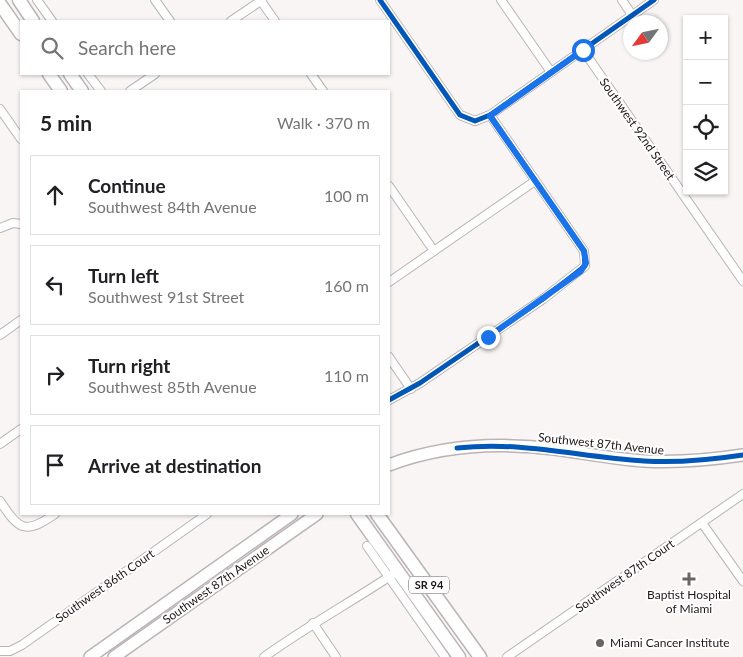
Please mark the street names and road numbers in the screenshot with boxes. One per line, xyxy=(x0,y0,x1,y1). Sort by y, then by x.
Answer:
street label: Southwest 92nd Street xyxy=(597,75,679,183)
street label: Southwest 87th Avenue xyxy=(537,429,665,458)
street label: Southwest 87th Court xyxy=(572,535,678,615)
street label: Southwest 87th Avenue xyxy=(160,542,272,627)
street label: Southwest 86th Court xyxy=(52,545,158,625)
road number: SR 94 xyxy=(409,576,449,594)

